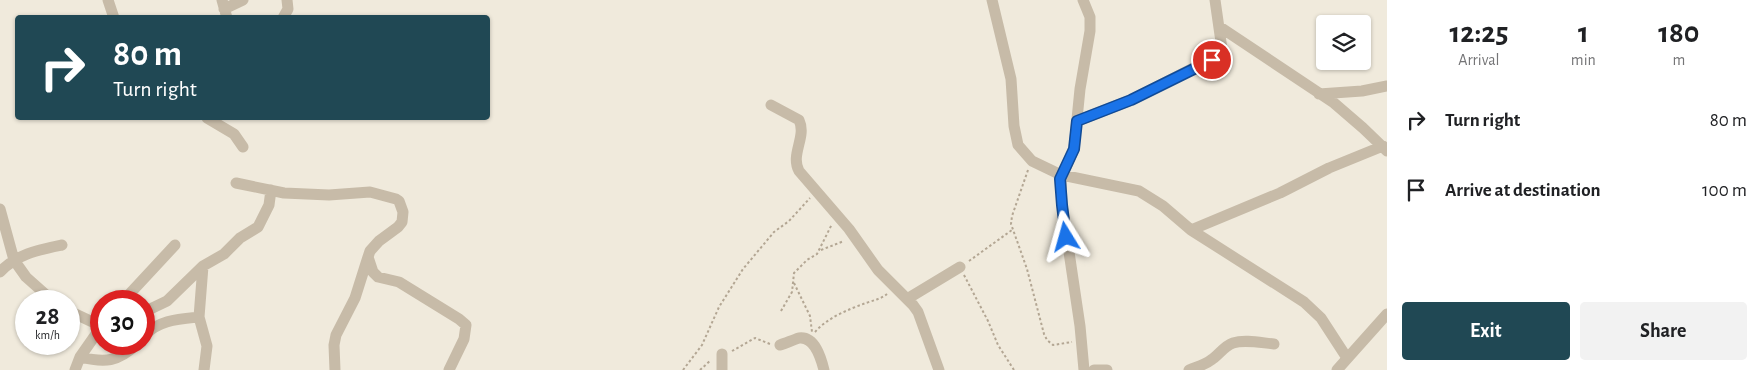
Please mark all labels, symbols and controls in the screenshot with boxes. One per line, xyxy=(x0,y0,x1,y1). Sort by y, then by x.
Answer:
map controls xyxy=(1316,15,1371,70)
button: layers xyxy=(1316,15,1371,70)
text: 12:25 xyxy=(1449,18,1508,48)
text: 1 xyxy=(1578,18,1589,48)
text: 180 xyxy=(1658,18,1700,48)
icon: right xyxy=(30,35,95,100)
text: 80 m xyxy=(113,37,182,72)
pin xyxy=(1191,39,1233,81)
icon: arrive xyxy=(1198,46,1226,74)
text: Arrival xyxy=(1458,52,1500,68)
text: min xyxy=(1571,52,1596,68)
text: m xyxy=(1672,52,1685,68)
text: Turn right xyxy=(113,78,197,100)
icon: right xyxy=(1402,106,1430,134)
text: Turn right xyxy=(1445,111,1520,130)
text: 80 m xyxy=(1710,111,1747,130)
icon: arrive xyxy=(1402,176,1430,204)
text: Arrive at destination xyxy=(1445,181,1601,200)
text: 100 m xyxy=(1702,181,1747,200)
position arrow xyxy=(1039,210,1091,262)
speed limit sign: 30 xyxy=(90,290,155,355)
button: Exit xyxy=(1402,302,1570,360)
button: Share xyxy=(1580,302,1747,360)
text: 28 xyxy=(35,304,60,329)
text: km/h xyxy=(35,329,60,341)

